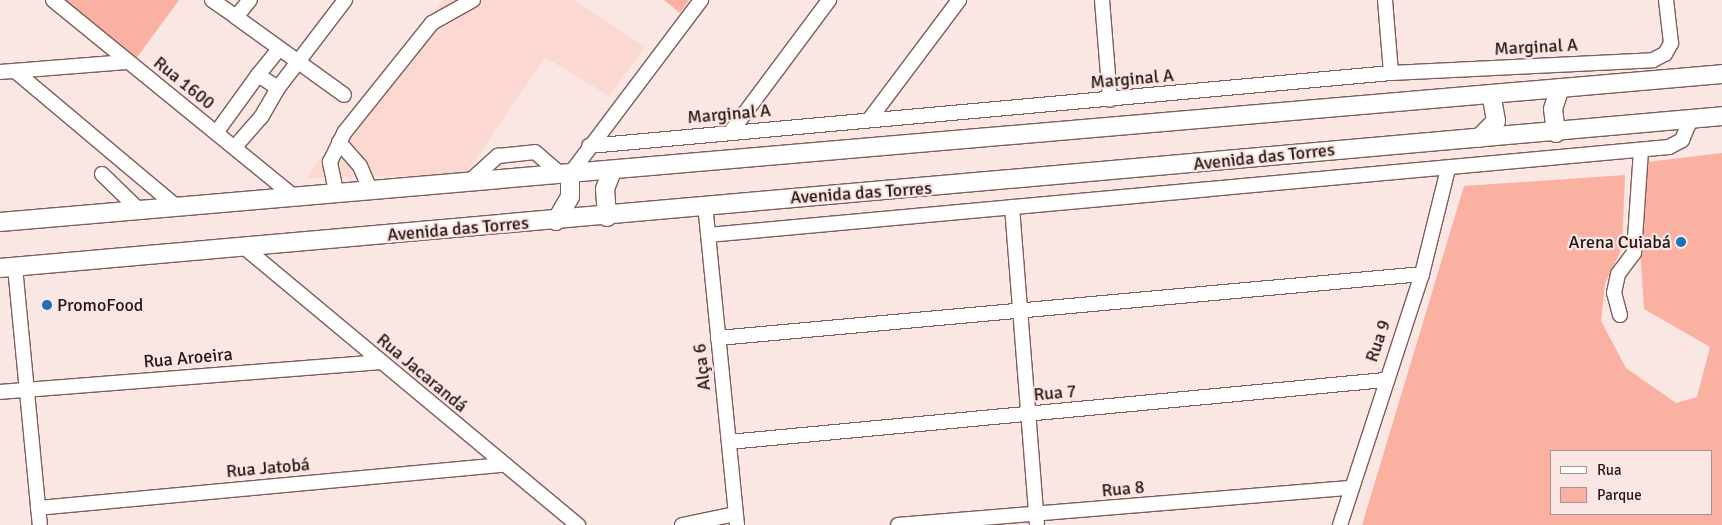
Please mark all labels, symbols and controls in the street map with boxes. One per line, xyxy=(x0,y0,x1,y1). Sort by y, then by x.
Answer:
street label: Marginal A xyxy=(1494,34,1578,60)
street label: Rua 1600 xyxy=(149,52,219,114)
street label: Marginal A xyxy=(1089,65,1175,93)
street label: Marginal A xyxy=(686,100,772,128)
street label: Avenida das Torres xyxy=(1192,139,1336,175)
street label: Avenida das Torres xyxy=(789,177,933,209)
street label: Avenida das Torres xyxy=(386,212,530,246)
place label: Arena Cuiabá xyxy=(1569,231,1671,253)
marker: Arena Cuiabá xyxy=(1675,236,1687,248)
place label: PromoFood xyxy=(57,294,143,316)
marker: PromoFood xyxy=(41,299,53,311)
street label: Rua 9 xyxy=(1361,317,1395,365)
street label: Rua Jacarandá xyxy=(372,329,472,417)
street label: Alça 6 xyxy=(689,342,715,392)
street label: Rua Aroeira xyxy=(142,343,234,373)
street label: Rua 7 xyxy=(1033,380,1077,406)
legend xyxy=(1550,450,1712,515)
street label: Rua Jatobá xyxy=(225,454,311,482)
text: Rua xyxy=(1597,461,1622,479)
street label: Rua 8 xyxy=(1101,476,1145,502)
text: Parque xyxy=(1597,486,1642,504)

